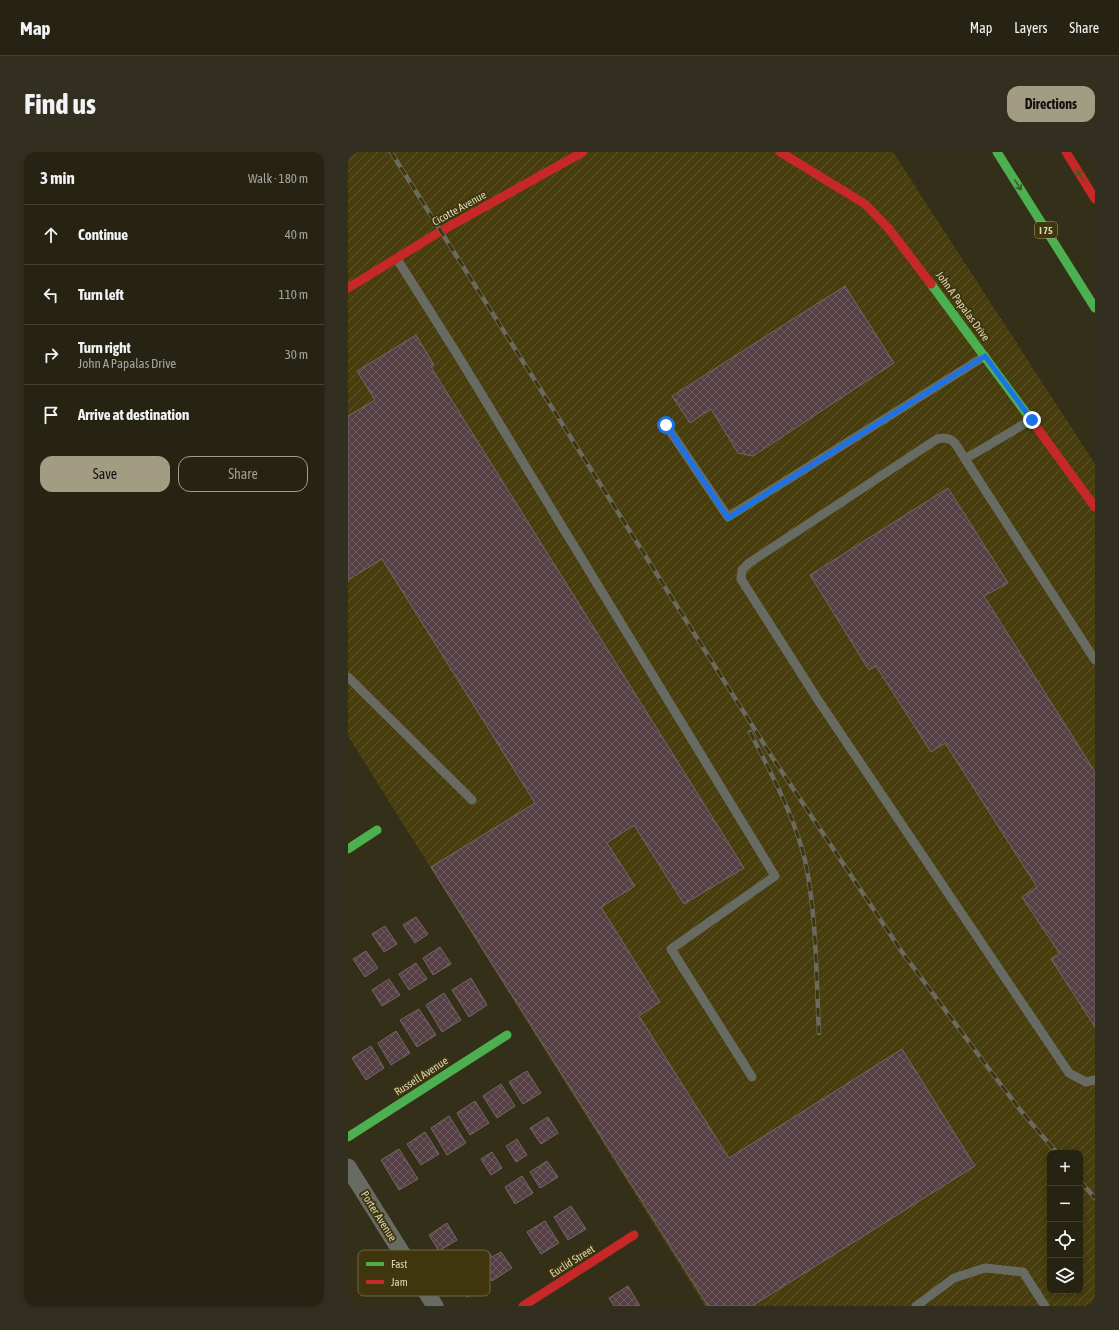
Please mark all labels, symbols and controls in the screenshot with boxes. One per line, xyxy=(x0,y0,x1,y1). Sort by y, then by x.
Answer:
text: Map xyxy=(20,17,51,39)
text: Map xyxy=(970,20,992,36)
text: Layers xyxy=(1014,20,1047,36)
text: Share xyxy=(1069,20,1099,36)
button: Directions xyxy=(1007,86,1095,122)
text: Find us xyxy=(24,88,96,120)
text: 3 min xyxy=(40,168,75,188)
one-way arrow xyxy=(1076,169,1084,181)
text: Walk · 180 m xyxy=(248,171,308,186)
one-way arrow xyxy=(1014,179,1022,190)
street label: Cicotte Avenue xyxy=(430,188,488,228)
road number: I 75 xyxy=(1035,222,1057,238)
icon: ahead xyxy=(40,224,62,246)
text: Continue xyxy=(78,226,128,243)
text: 40 m xyxy=(285,227,308,242)
street label: John A Papalas Drive xyxy=(934,269,992,343)
icon: left xyxy=(40,284,62,306)
text: Turn left xyxy=(78,286,124,303)
text: 110 m xyxy=(279,287,308,302)
text: Turn right xyxy=(78,339,131,356)
icon: right xyxy=(40,344,62,366)
text: 30 m xyxy=(285,347,308,362)
text: John A Papalas Drive xyxy=(78,356,176,371)
icon: arrive xyxy=(40,404,62,426)
text: Arrive at destination xyxy=(78,406,189,423)
route end xyxy=(1023,411,1041,429)
route start xyxy=(657,416,675,434)
button: Save xyxy=(40,456,170,492)
button: Share xyxy=(178,456,308,492)
street label: Russell Avenue xyxy=(392,1054,450,1098)
map controls xyxy=(1047,1150,1083,1294)
button: + xyxy=(1047,1150,1083,1186)
button: − xyxy=(1047,1186,1083,1222)
street label: Porter Avenue xyxy=(359,1189,399,1243)
button: locate xyxy=(1047,1222,1083,1258)
street label: Euclid Street xyxy=(547,1243,597,1279)
legend xyxy=(358,1250,490,1296)
text: Fast xyxy=(391,1258,407,1270)
button: layers xyxy=(1047,1258,1083,1294)
text: Jam xyxy=(391,1276,408,1288)

